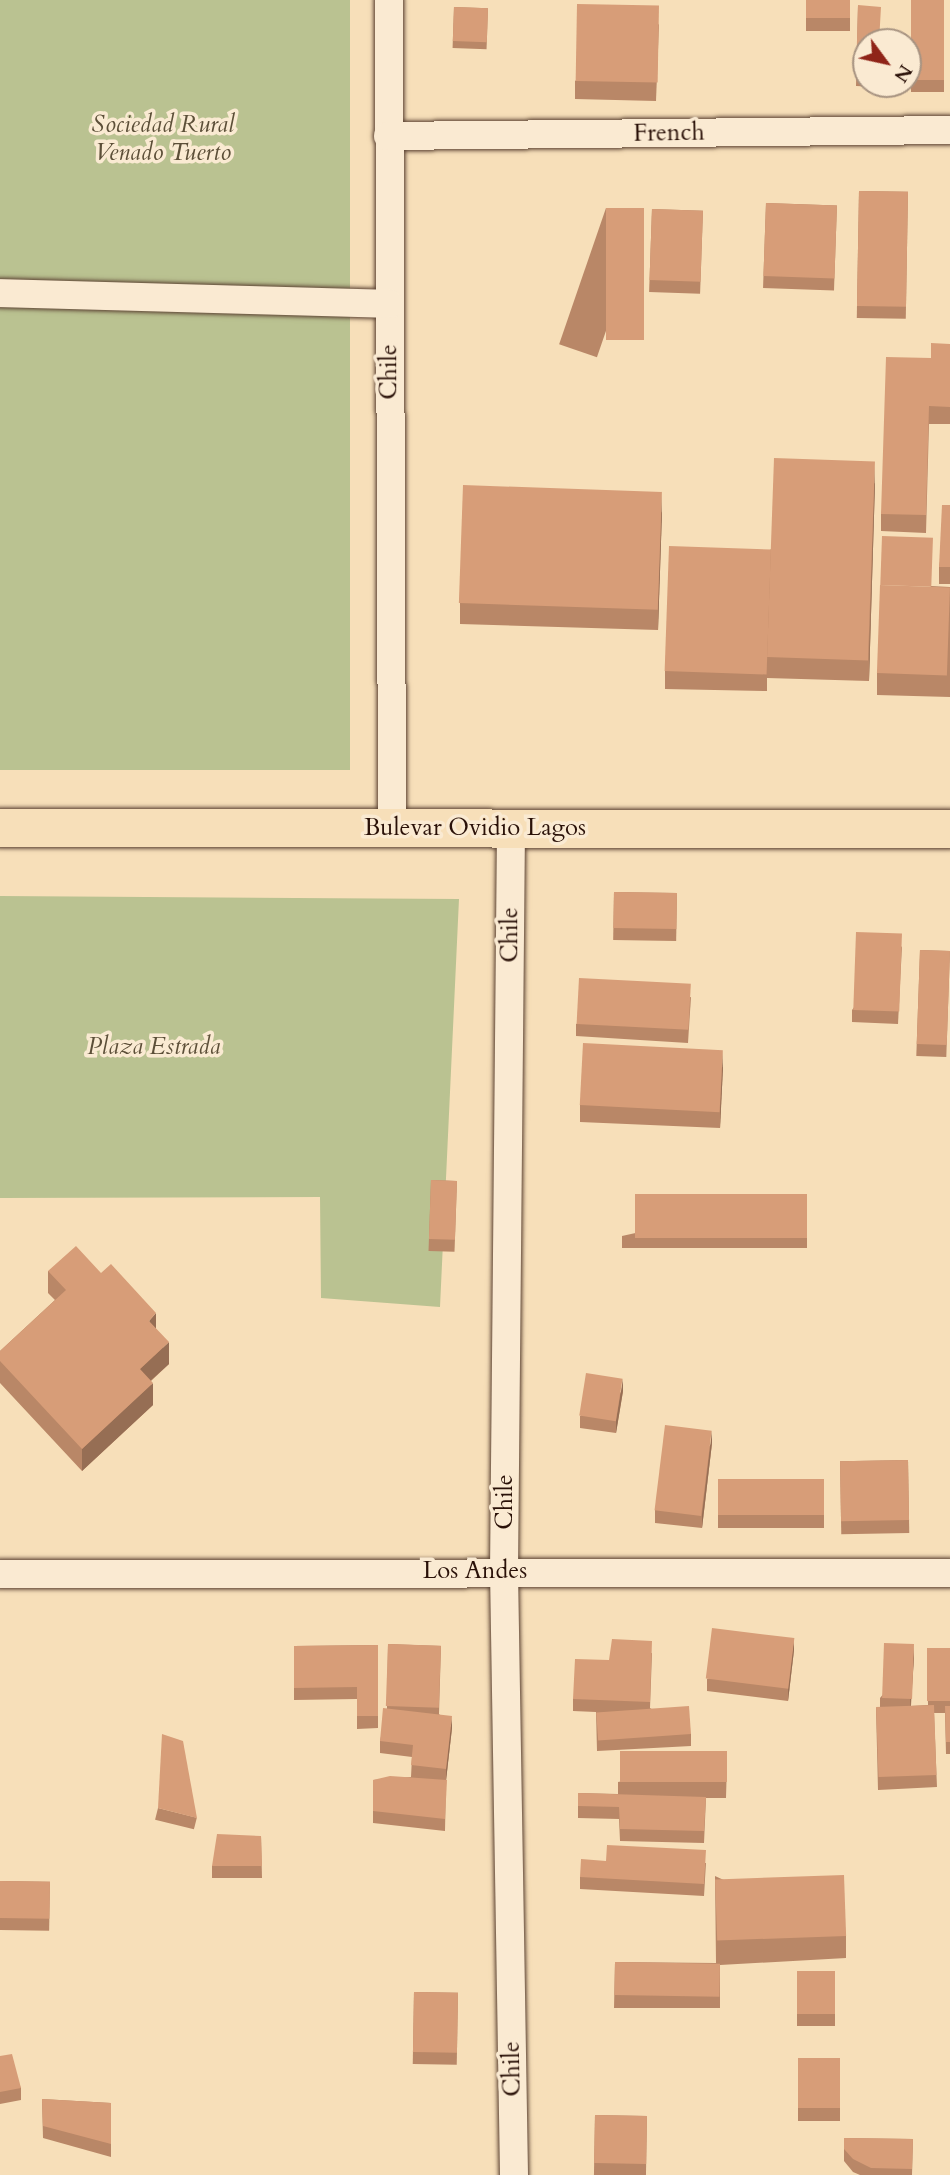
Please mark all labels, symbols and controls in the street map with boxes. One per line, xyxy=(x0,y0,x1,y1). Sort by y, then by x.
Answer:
north arrow xyxy=(852,28,922,98)
text: N xyxy=(888,59,918,87)
park label: Sociedad Rural Venado Tuerto xyxy=(92,111,234,167)
street label: French xyxy=(633,118,705,148)
street label: Chile xyxy=(375,344,403,400)
street label: Bulevar Ovidio Lagos xyxy=(364,814,586,842)
street label: Chile xyxy=(496,907,524,963)
park label: Plaza Estrada xyxy=(87,1033,221,1061)
street label: Chile xyxy=(491,1474,519,1530)
street label: Los Andes xyxy=(423,1557,527,1585)
street label: Chile xyxy=(497,2041,527,2097)

